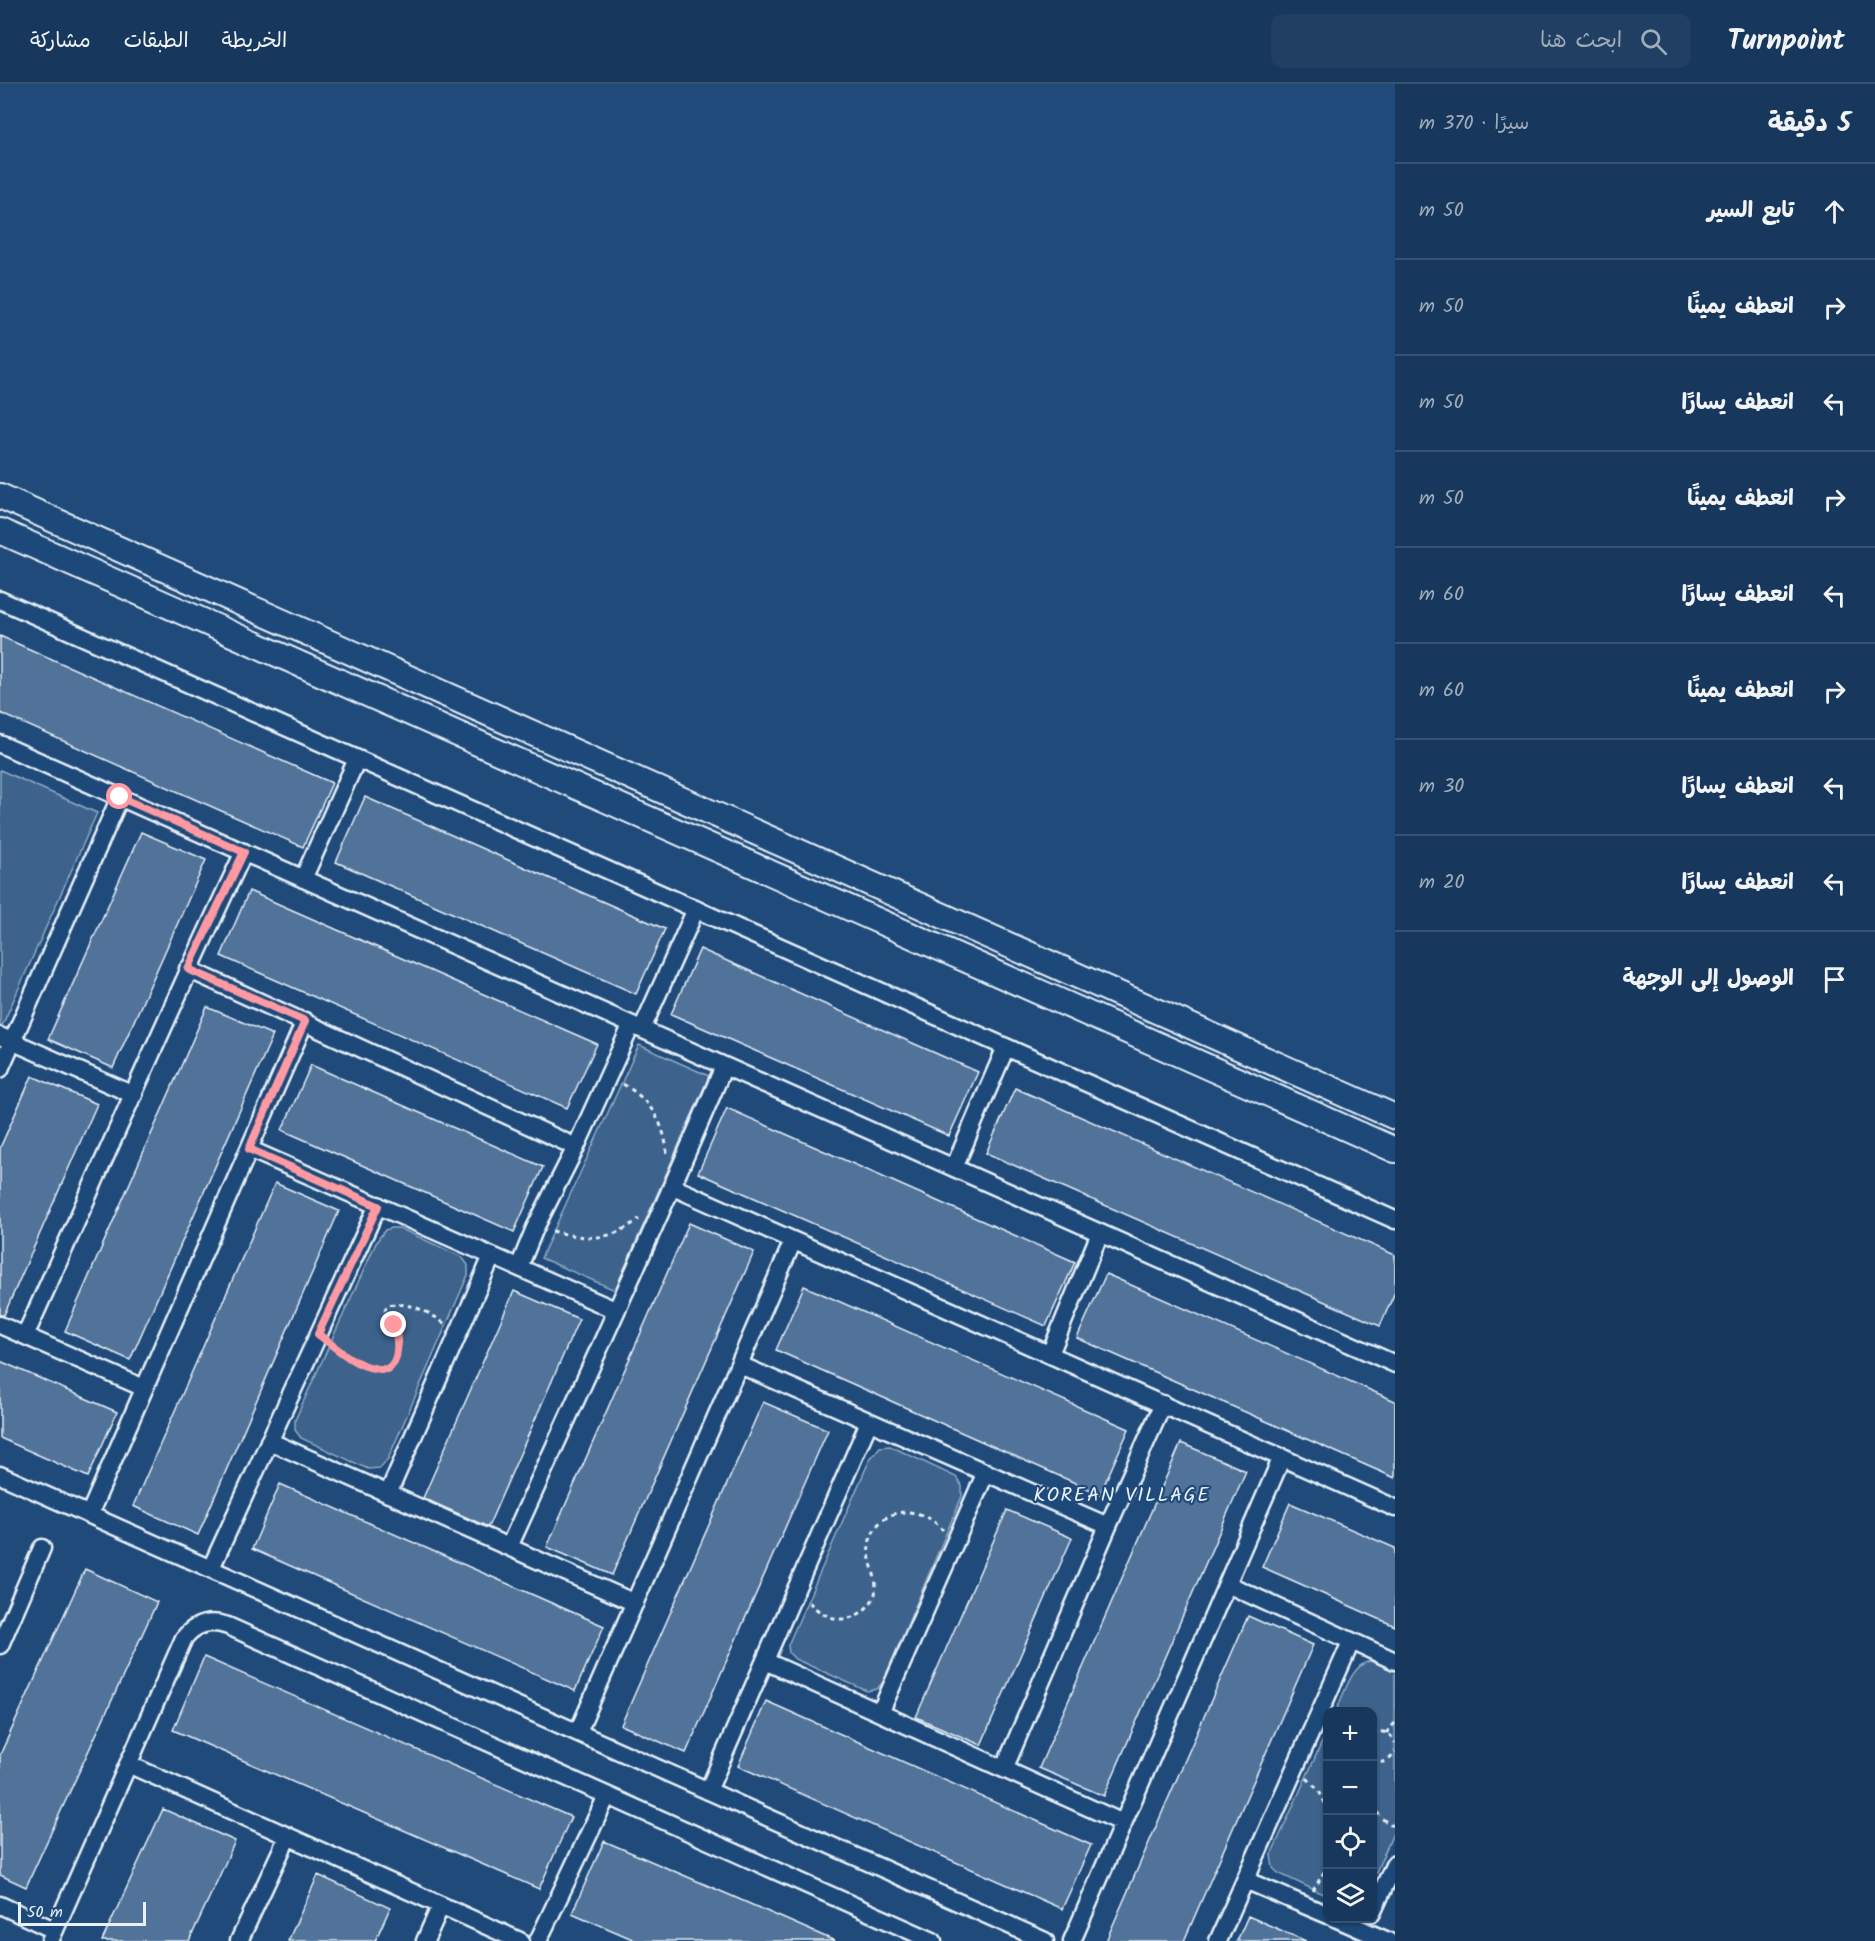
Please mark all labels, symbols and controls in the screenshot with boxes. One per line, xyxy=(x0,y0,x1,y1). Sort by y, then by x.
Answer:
search box xyxy=(1271,14,1691,68)
text: Turnpoint xyxy=(1727,19,1845,64)
text: ابحث هنا xyxy=(1540,24,1622,59)
text: مشاركة xyxy=(30,25,91,58)
text: الطبقات xyxy=(124,25,189,58)
text: الخريطة xyxy=(222,25,287,58)
icon: search xyxy=(1637,25,1670,58)
text: 5 دقيقة xyxy=(1768,103,1851,145)
text: سيرًا · 370 m xyxy=(1419,108,1529,140)
text: تابع السير xyxy=(1707,194,1794,229)
text: 50 m xyxy=(1419,195,1464,227)
icon: ahead xyxy=(1818,195,1851,228)
text: انعطف يمينًا xyxy=(1687,290,1794,325)
text: 50 m xyxy=(1419,291,1464,323)
icon: right xyxy=(1818,291,1851,324)
text: انعطف يسارًا xyxy=(1682,386,1794,421)
text: 50 m xyxy=(1419,387,1464,419)
icon: left xyxy=(1818,387,1851,420)
text: انعطف يمينًا xyxy=(1687,482,1794,517)
text: 50 m xyxy=(1419,483,1464,515)
icon: right xyxy=(1818,483,1851,516)
text: انعطف يسارًا xyxy=(1682,578,1794,613)
text: 60 m xyxy=(1419,579,1464,611)
icon: left xyxy=(1818,579,1851,612)
text: انعطف يمينًا xyxy=(1687,674,1794,709)
text: 60 m xyxy=(1419,675,1464,707)
icon: right xyxy=(1818,675,1851,708)
text: انعطف يسارًا xyxy=(1682,770,1794,805)
text: 30 m xyxy=(1419,771,1464,803)
icon: left xyxy=(1818,771,1851,804)
route start xyxy=(106,783,132,809)
text: انعطف يسارًا xyxy=(1682,866,1794,901)
text: 20 m xyxy=(1419,867,1465,899)
icon: left xyxy=(1818,867,1851,900)
text: الوصول إلى الوجهة xyxy=(1622,962,1794,997)
icon: arrive xyxy=(1818,963,1851,996)
route end xyxy=(380,1311,406,1337)
district label: KOREAN VILLAGE xyxy=(1034,1480,1210,1512)
map controls xyxy=(1323,1707,1377,1923)
button: + xyxy=(1323,1707,1377,1761)
button: − xyxy=(1323,1761,1377,1815)
button: locate xyxy=(1323,1815,1377,1869)
button: layers xyxy=(1323,1869,1377,1923)
scale bar xyxy=(18,1899,146,1926)
text: 50 m xyxy=(27,1900,63,1925)

